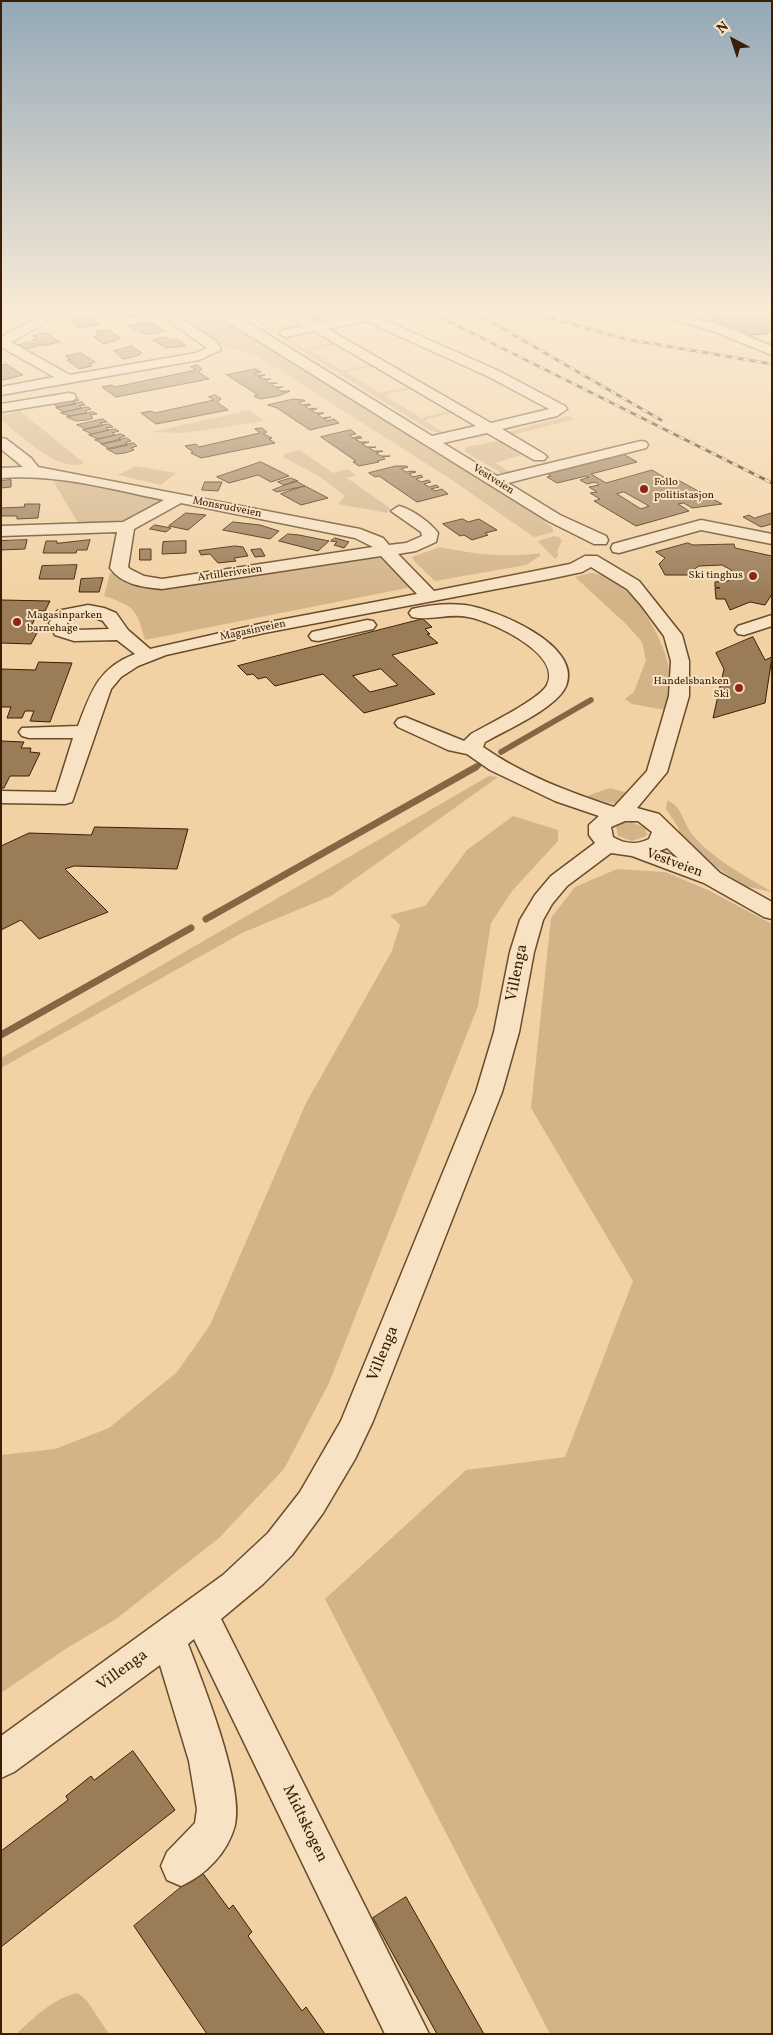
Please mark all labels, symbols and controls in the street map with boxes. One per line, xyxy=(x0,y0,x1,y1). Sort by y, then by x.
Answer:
north arrow xyxy=(708,15,758,65)
text: N xyxy=(713,18,733,39)
street label: Vestveien xyxy=(470,462,516,498)
place label: Follo politistasjon xyxy=(654,476,714,502)
marker: Follo politistasjon xyxy=(638,483,650,495)
street label: Monsrudveien xyxy=(191,495,263,521)
street label: Artilleriveien xyxy=(197,563,263,585)
place label: Ski tinghus xyxy=(689,569,743,583)
marker: Ski tinghus xyxy=(747,570,759,582)
place label: Magasinparken barnehage xyxy=(27,609,102,635)
marker: Magasinparken barnehage xyxy=(11,616,23,628)
street label: Magasinveien xyxy=(219,618,287,644)
place label: Handelsbanken Ski xyxy=(654,675,729,701)
marker: Handelsbanken Ski xyxy=(733,682,745,694)
street label: Vestveien xyxy=(643,846,705,882)
street label: Villenga xyxy=(503,943,533,1003)
street label: Villenga xyxy=(364,1324,404,1384)
street label: Villenga xyxy=(94,1646,152,1696)
street label: Midtskogen xyxy=(277,1782,331,1866)

